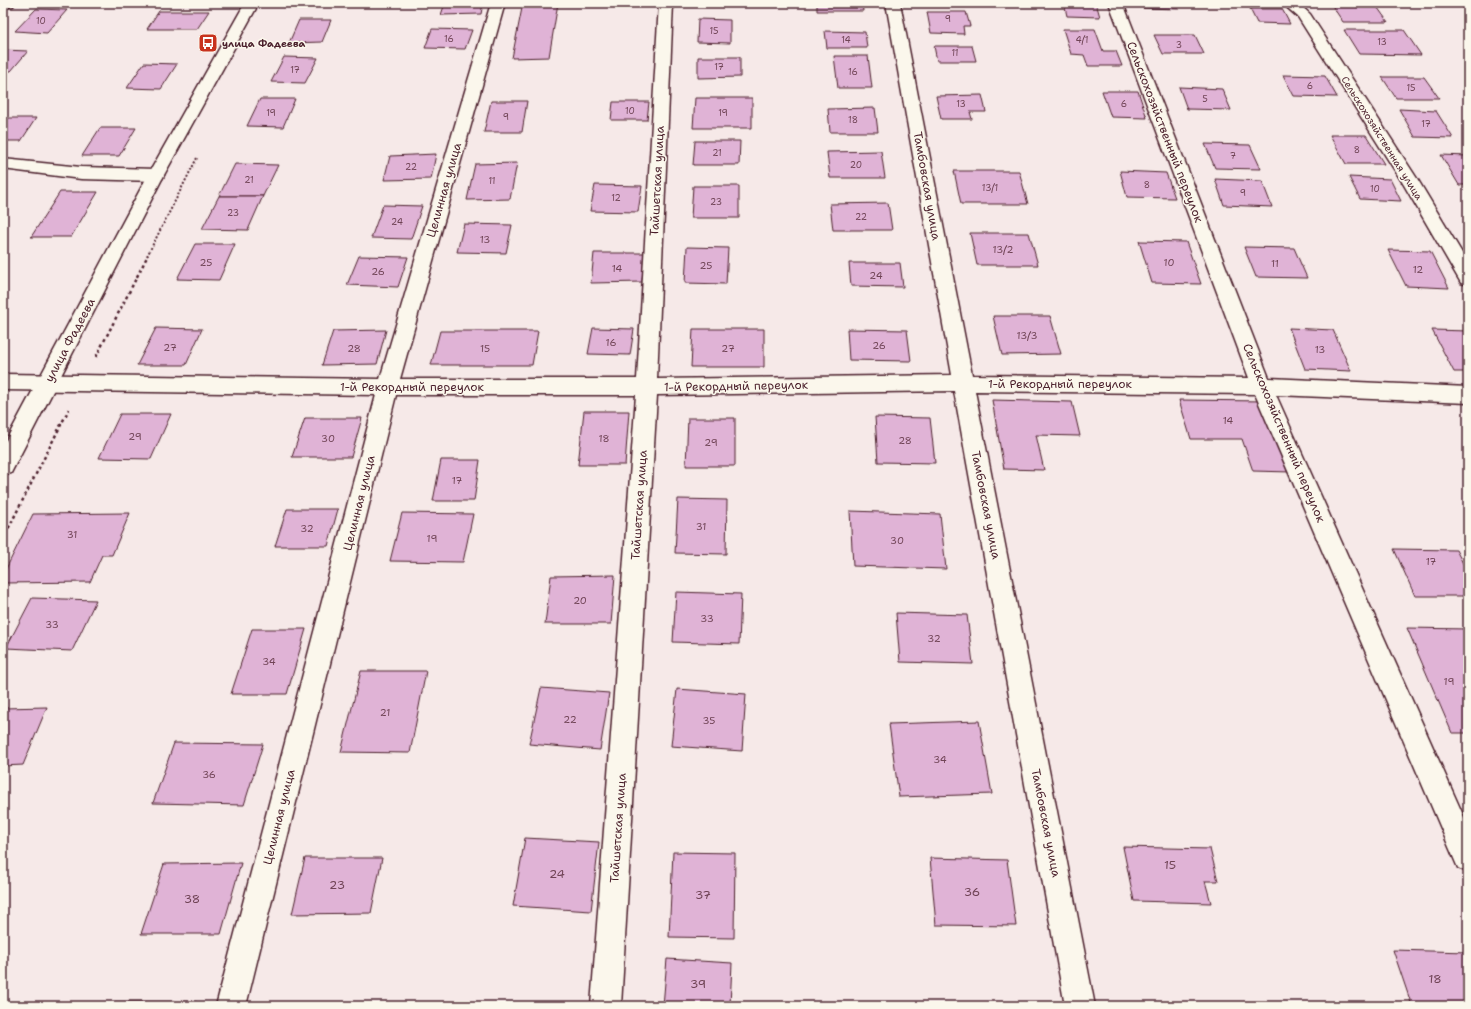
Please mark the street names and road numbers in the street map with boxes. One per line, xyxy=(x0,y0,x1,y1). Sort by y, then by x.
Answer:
street label: Сельскохозяйственный переулок xyxy=(1123,39,1207,225)
street label: Сельскохозяйственная улица xyxy=(1338,74,1426,203)
street label: Тайшетская улица xyxy=(646,125,668,236)
street label: Тамбовская улица xyxy=(910,130,945,242)
street label: Целинная улица xyxy=(423,140,465,239)
street label: улица Фадеева xyxy=(41,295,99,385)
street label: Сельскохозяйственный переулок xyxy=(1239,341,1329,525)
street label: 1-й Рекордный переулок xyxy=(988,376,1133,392)
street label: 1-й Рекордный переулок xyxy=(664,377,809,395)
street label: 1-й Рекордный переулок xyxy=(340,379,485,395)
street label: Тайшетская улица xyxy=(627,449,651,561)
street label: Тамбовская улица xyxy=(968,449,1004,561)
street label: Целинная улица xyxy=(339,453,379,552)
street label: Целинная улица xyxy=(259,767,299,866)
street label: Тамбовская улица xyxy=(1028,767,1064,879)
street label: Тайшетская улица xyxy=(606,772,630,884)

